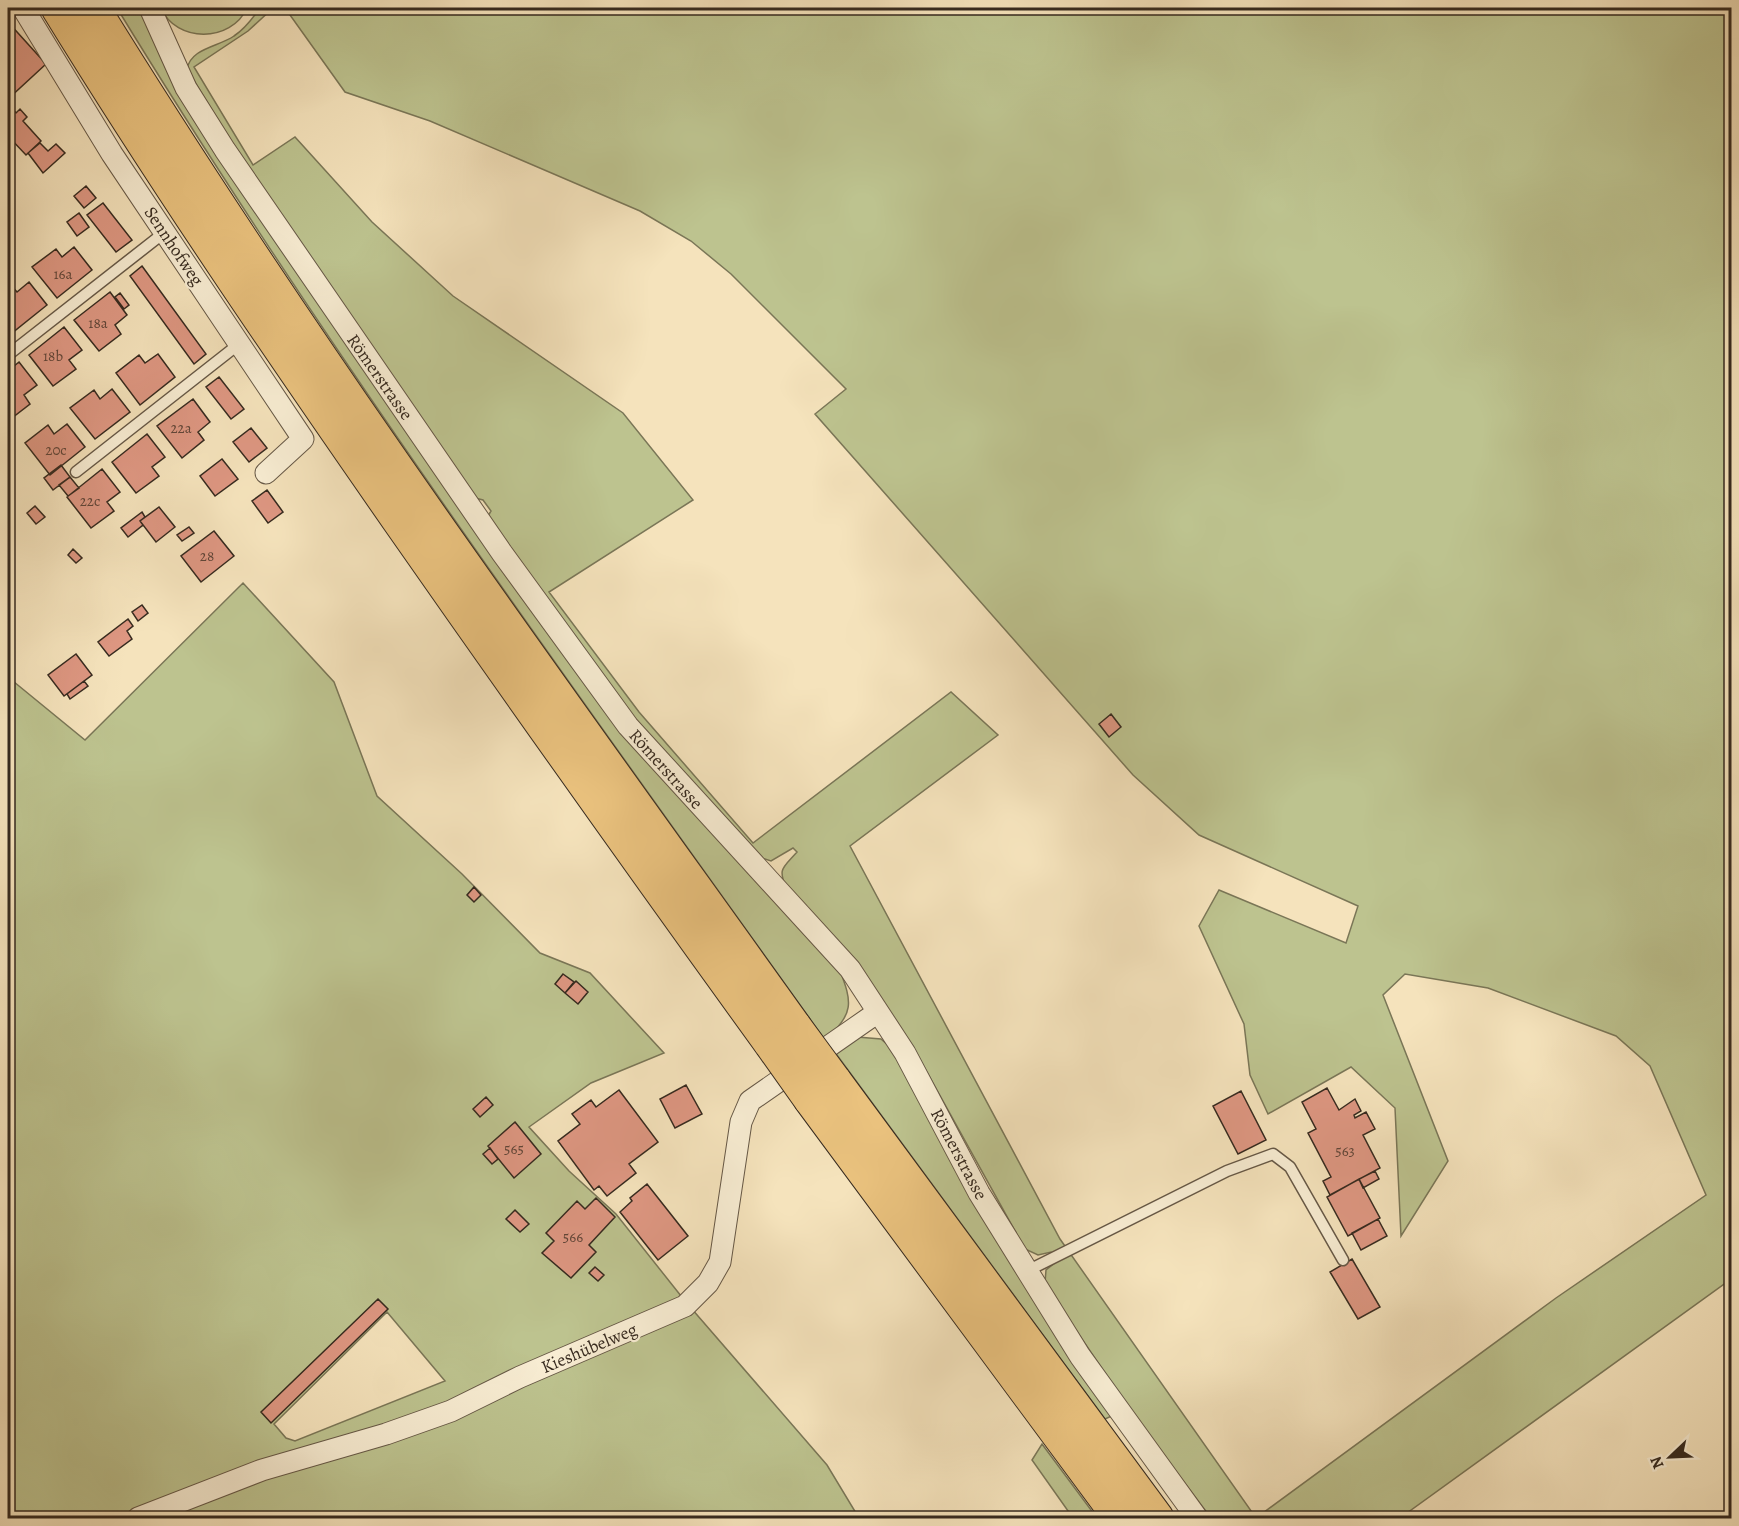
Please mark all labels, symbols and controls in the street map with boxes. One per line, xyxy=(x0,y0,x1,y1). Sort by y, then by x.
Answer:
street label: Sennhofweg xyxy=(139,202,209,290)
house number: 16a xyxy=(53,264,73,284)
house number: 18a xyxy=(88,313,108,333)
street label: Römerstrasse xyxy=(341,329,419,425)
house number: 18b xyxy=(43,346,63,366)
house number: 22a xyxy=(170,418,192,438)
house number: 20c xyxy=(45,440,67,460)
house number: 22c xyxy=(80,491,100,511)
house number: 28 xyxy=(200,546,214,566)
street label: Römerstrasse xyxy=(624,724,708,814)
street label: Römerstrasse xyxy=(925,1104,993,1204)
house number: 565 xyxy=(504,1139,524,1159)
house number: 563 xyxy=(1335,1141,1355,1161)
house number: 566 xyxy=(563,1227,583,1247)
street label: Kieshübelweg xyxy=(537,1317,641,1379)
north arrow xyxy=(1640,1427,1700,1487)
text: N xyxy=(1645,1452,1670,1472)

